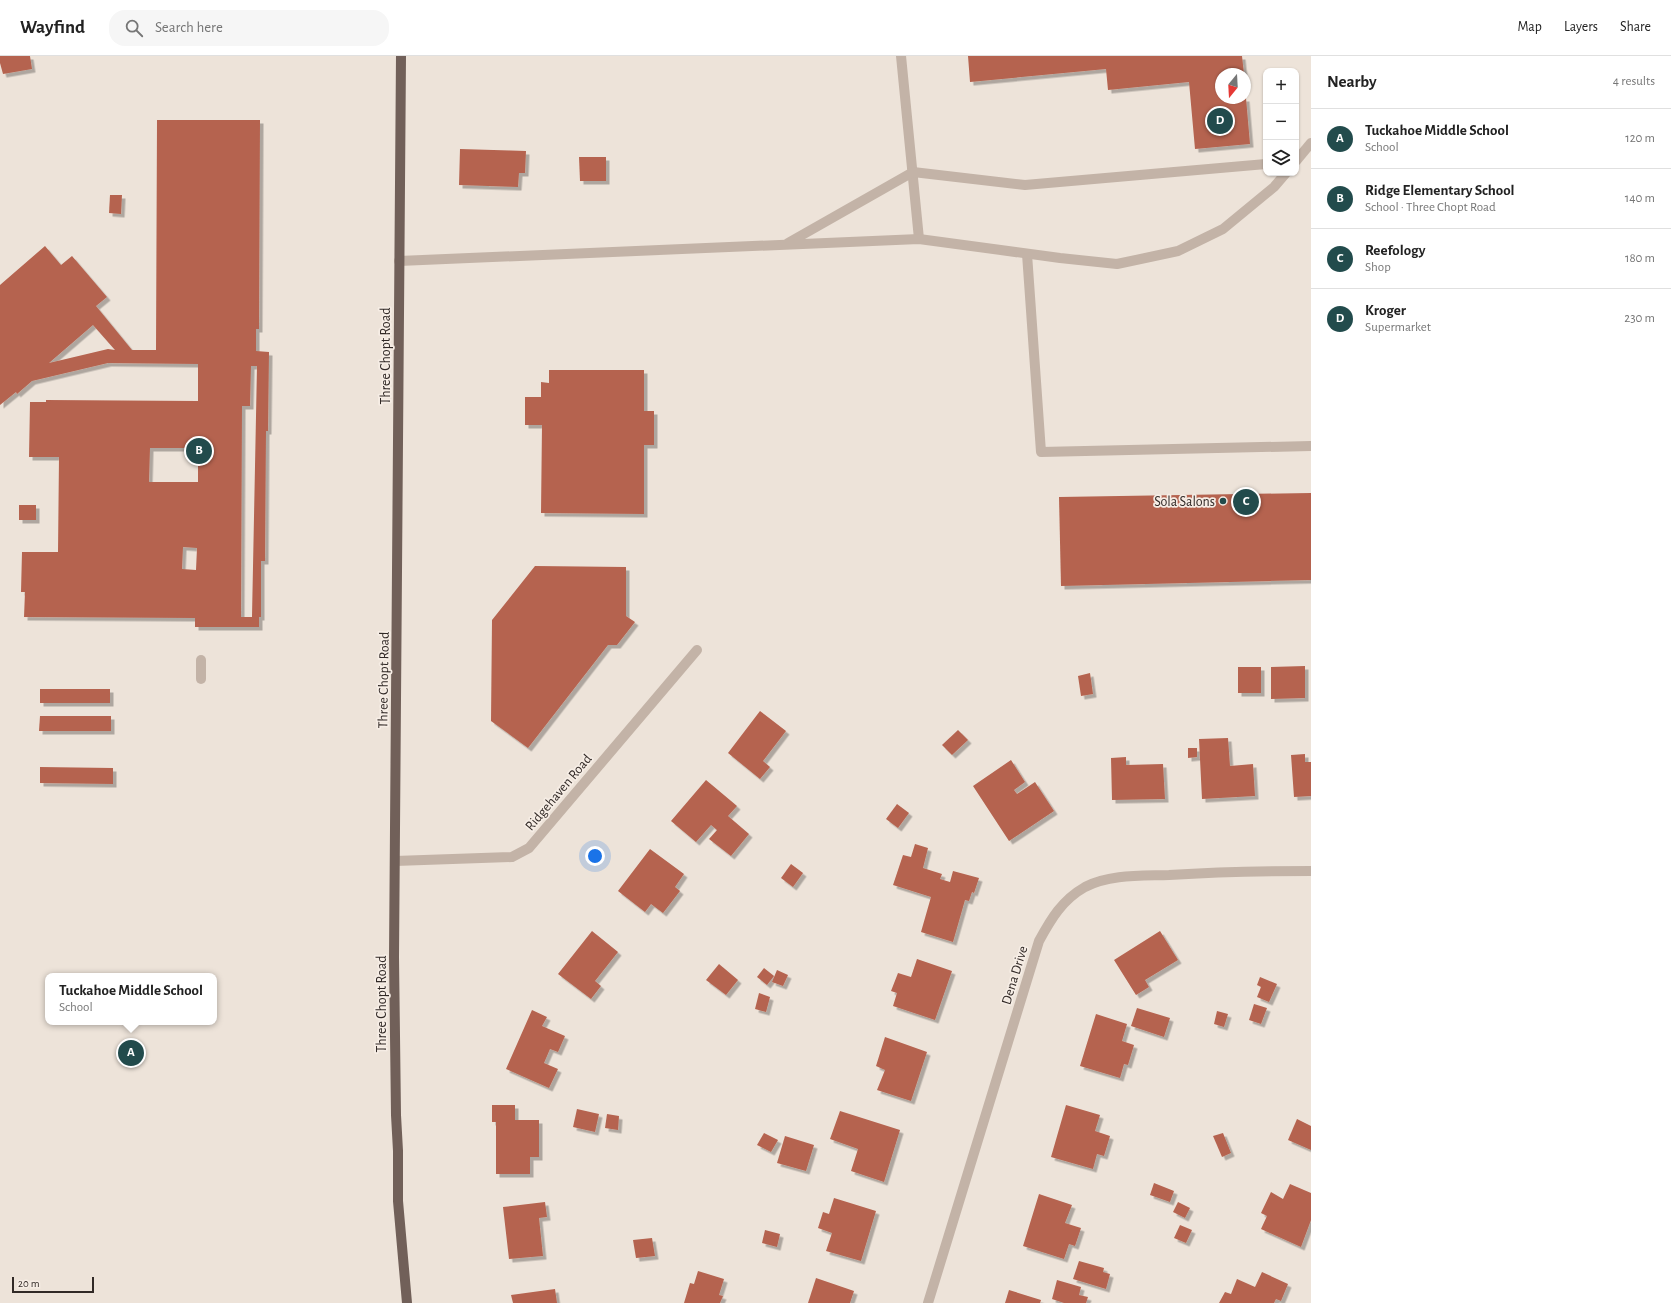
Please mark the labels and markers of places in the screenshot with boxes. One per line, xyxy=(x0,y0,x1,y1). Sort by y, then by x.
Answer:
pin: D xyxy=(1207,106,1233,136)
pin: B xyxy=(186,436,212,466)
pin: C xyxy=(1233,487,1259,517)
place label: Sola Salons xyxy=(1154,495,1215,509)
marker: Sola Salons xyxy=(1218,496,1228,506)
pin: A xyxy=(118,1038,144,1068)

